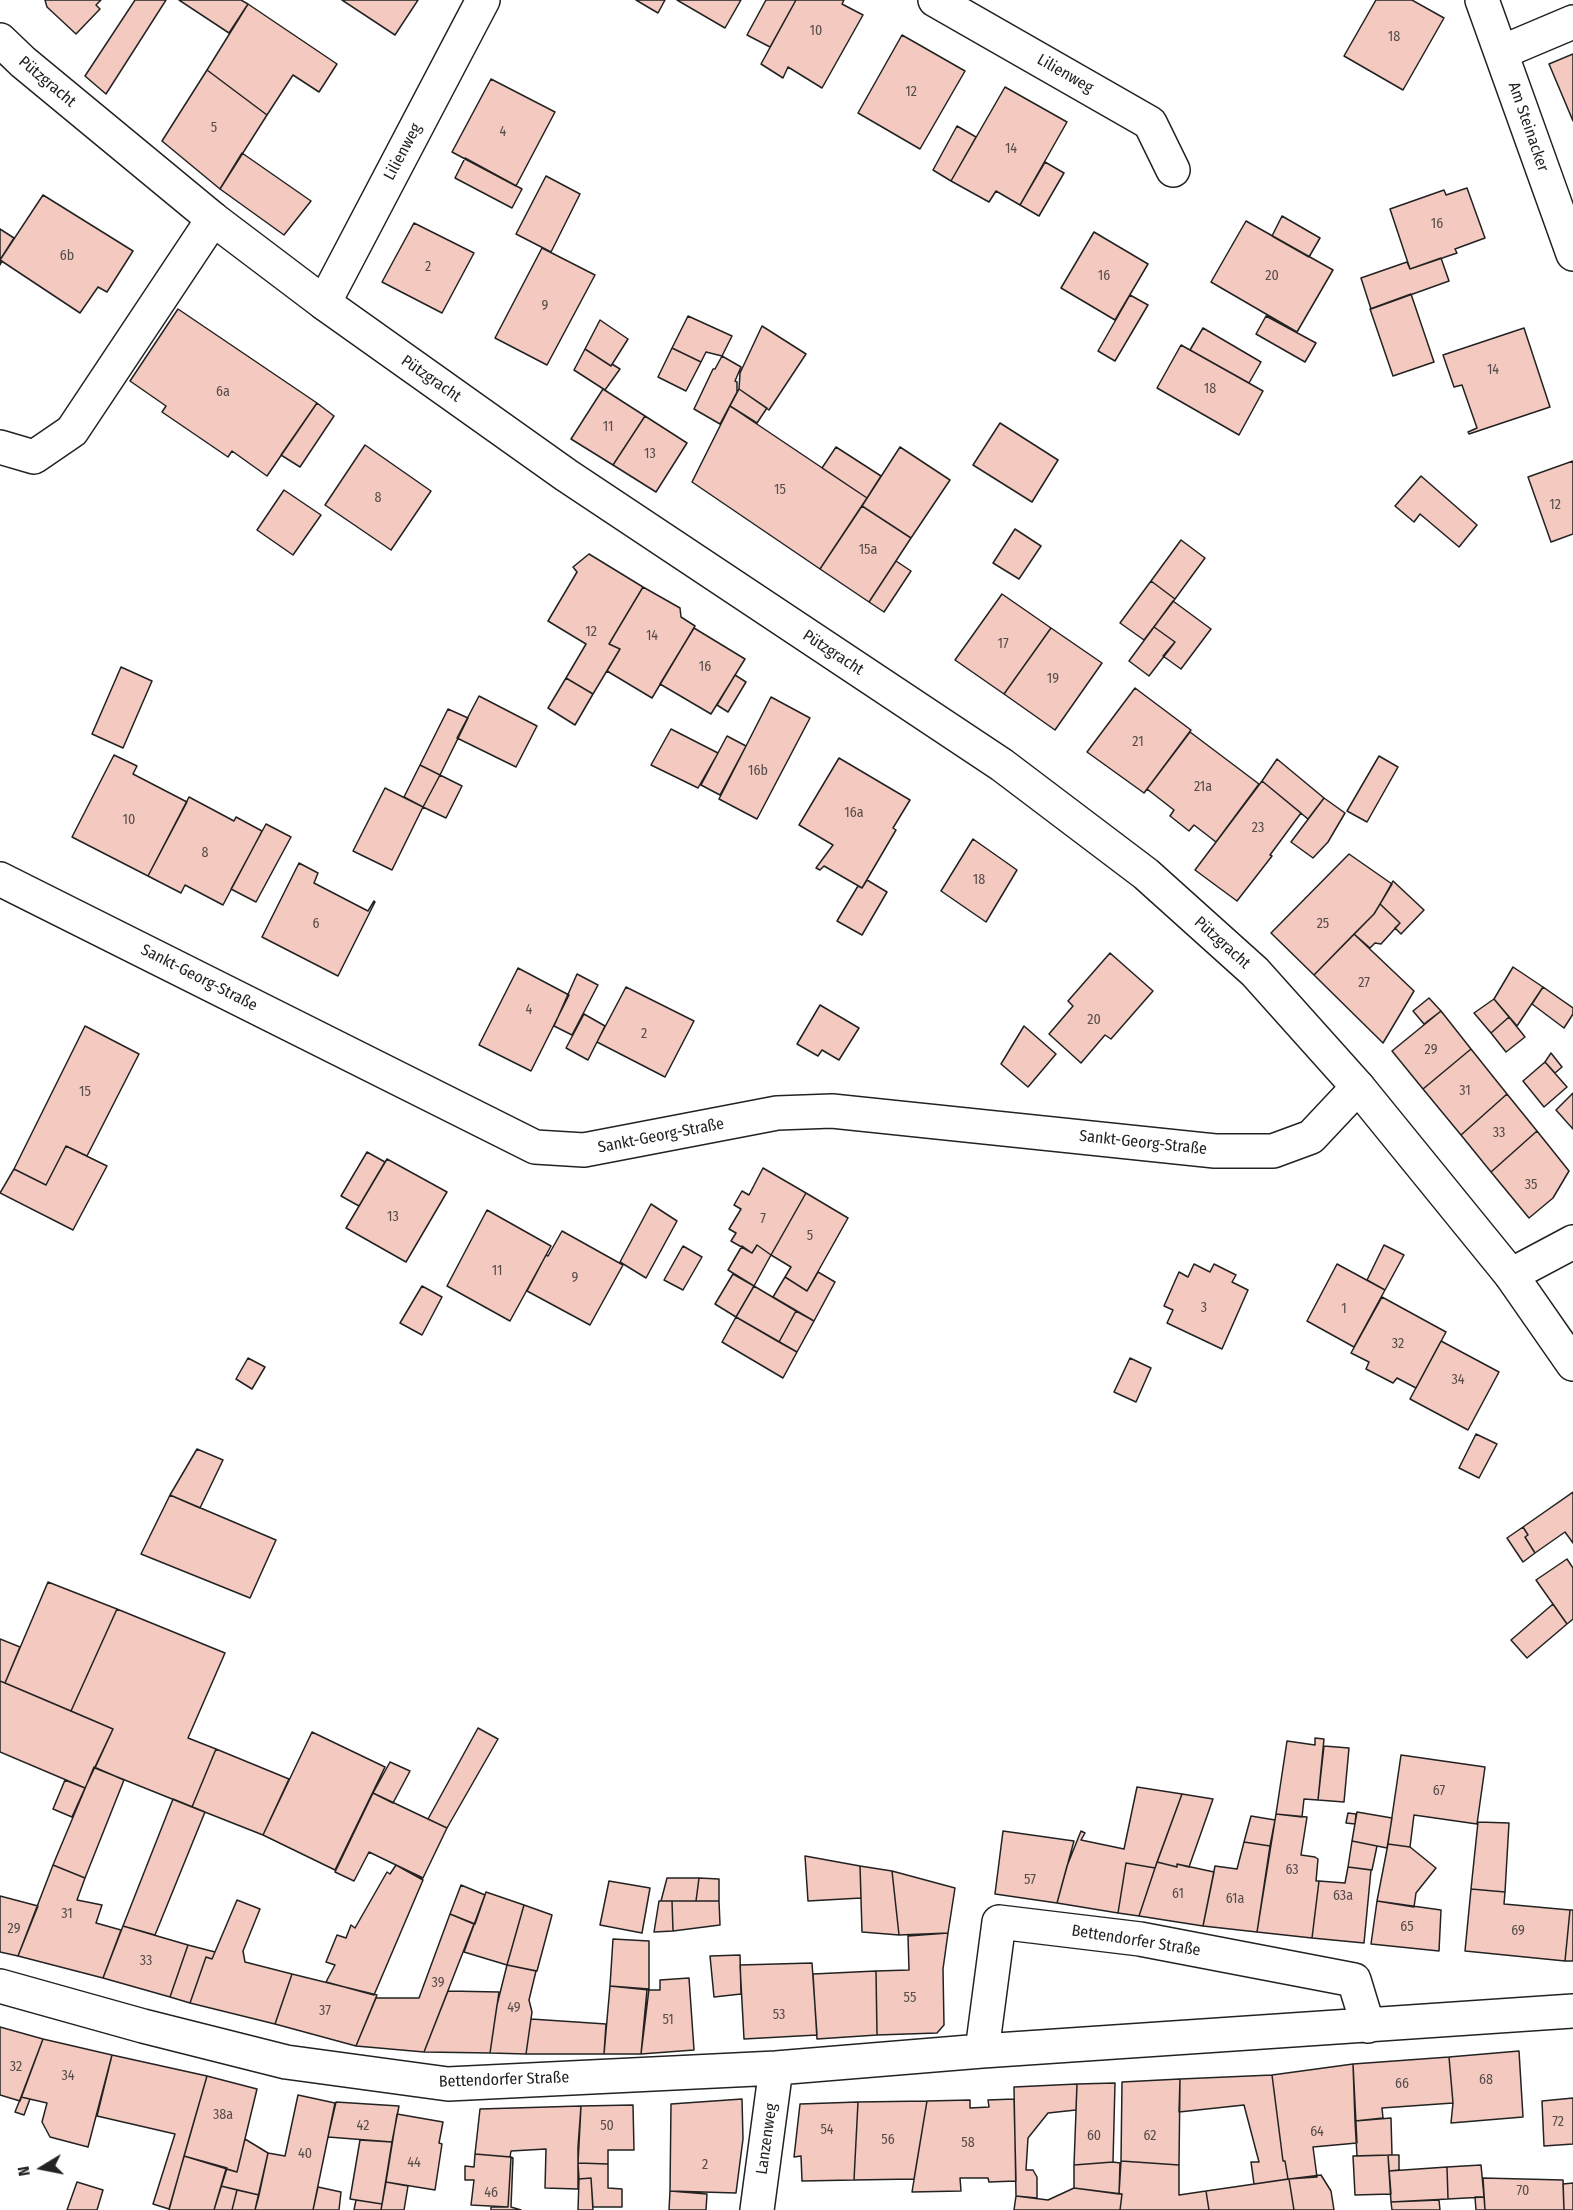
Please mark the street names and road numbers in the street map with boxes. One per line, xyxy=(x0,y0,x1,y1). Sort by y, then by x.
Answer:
street label: Lilienweg xyxy=(1034,50,1096,98)
street label: Pützgracht xyxy=(15,53,79,111)
street label: Am Steinacker xyxy=(1504,80,1552,174)
street label: Lilienweg xyxy=(380,120,426,184)
street label: Pützgracht xyxy=(397,351,465,407)
street label: Pützgracht xyxy=(799,626,867,680)
street label: Pützgracht xyxy=(1190,913,1254,973)
street label: Sankt-Georg-Straße xyxy=(138,940,260,1016)
street label: Sankt-Georg-Straße xyxy=(596,1114,726,1158)
street label: Sankt-Georg-Straße xyxy=(1078,1127,1208,1159)
street label: Bettendorfer Straße xyxy=(1070,1921,1202,1961)
street label: Bettendorfer Straße xyxy=(439,2068,569,2092)
street label: Lanzenweg xyxy=(753,2102,781,2176)

